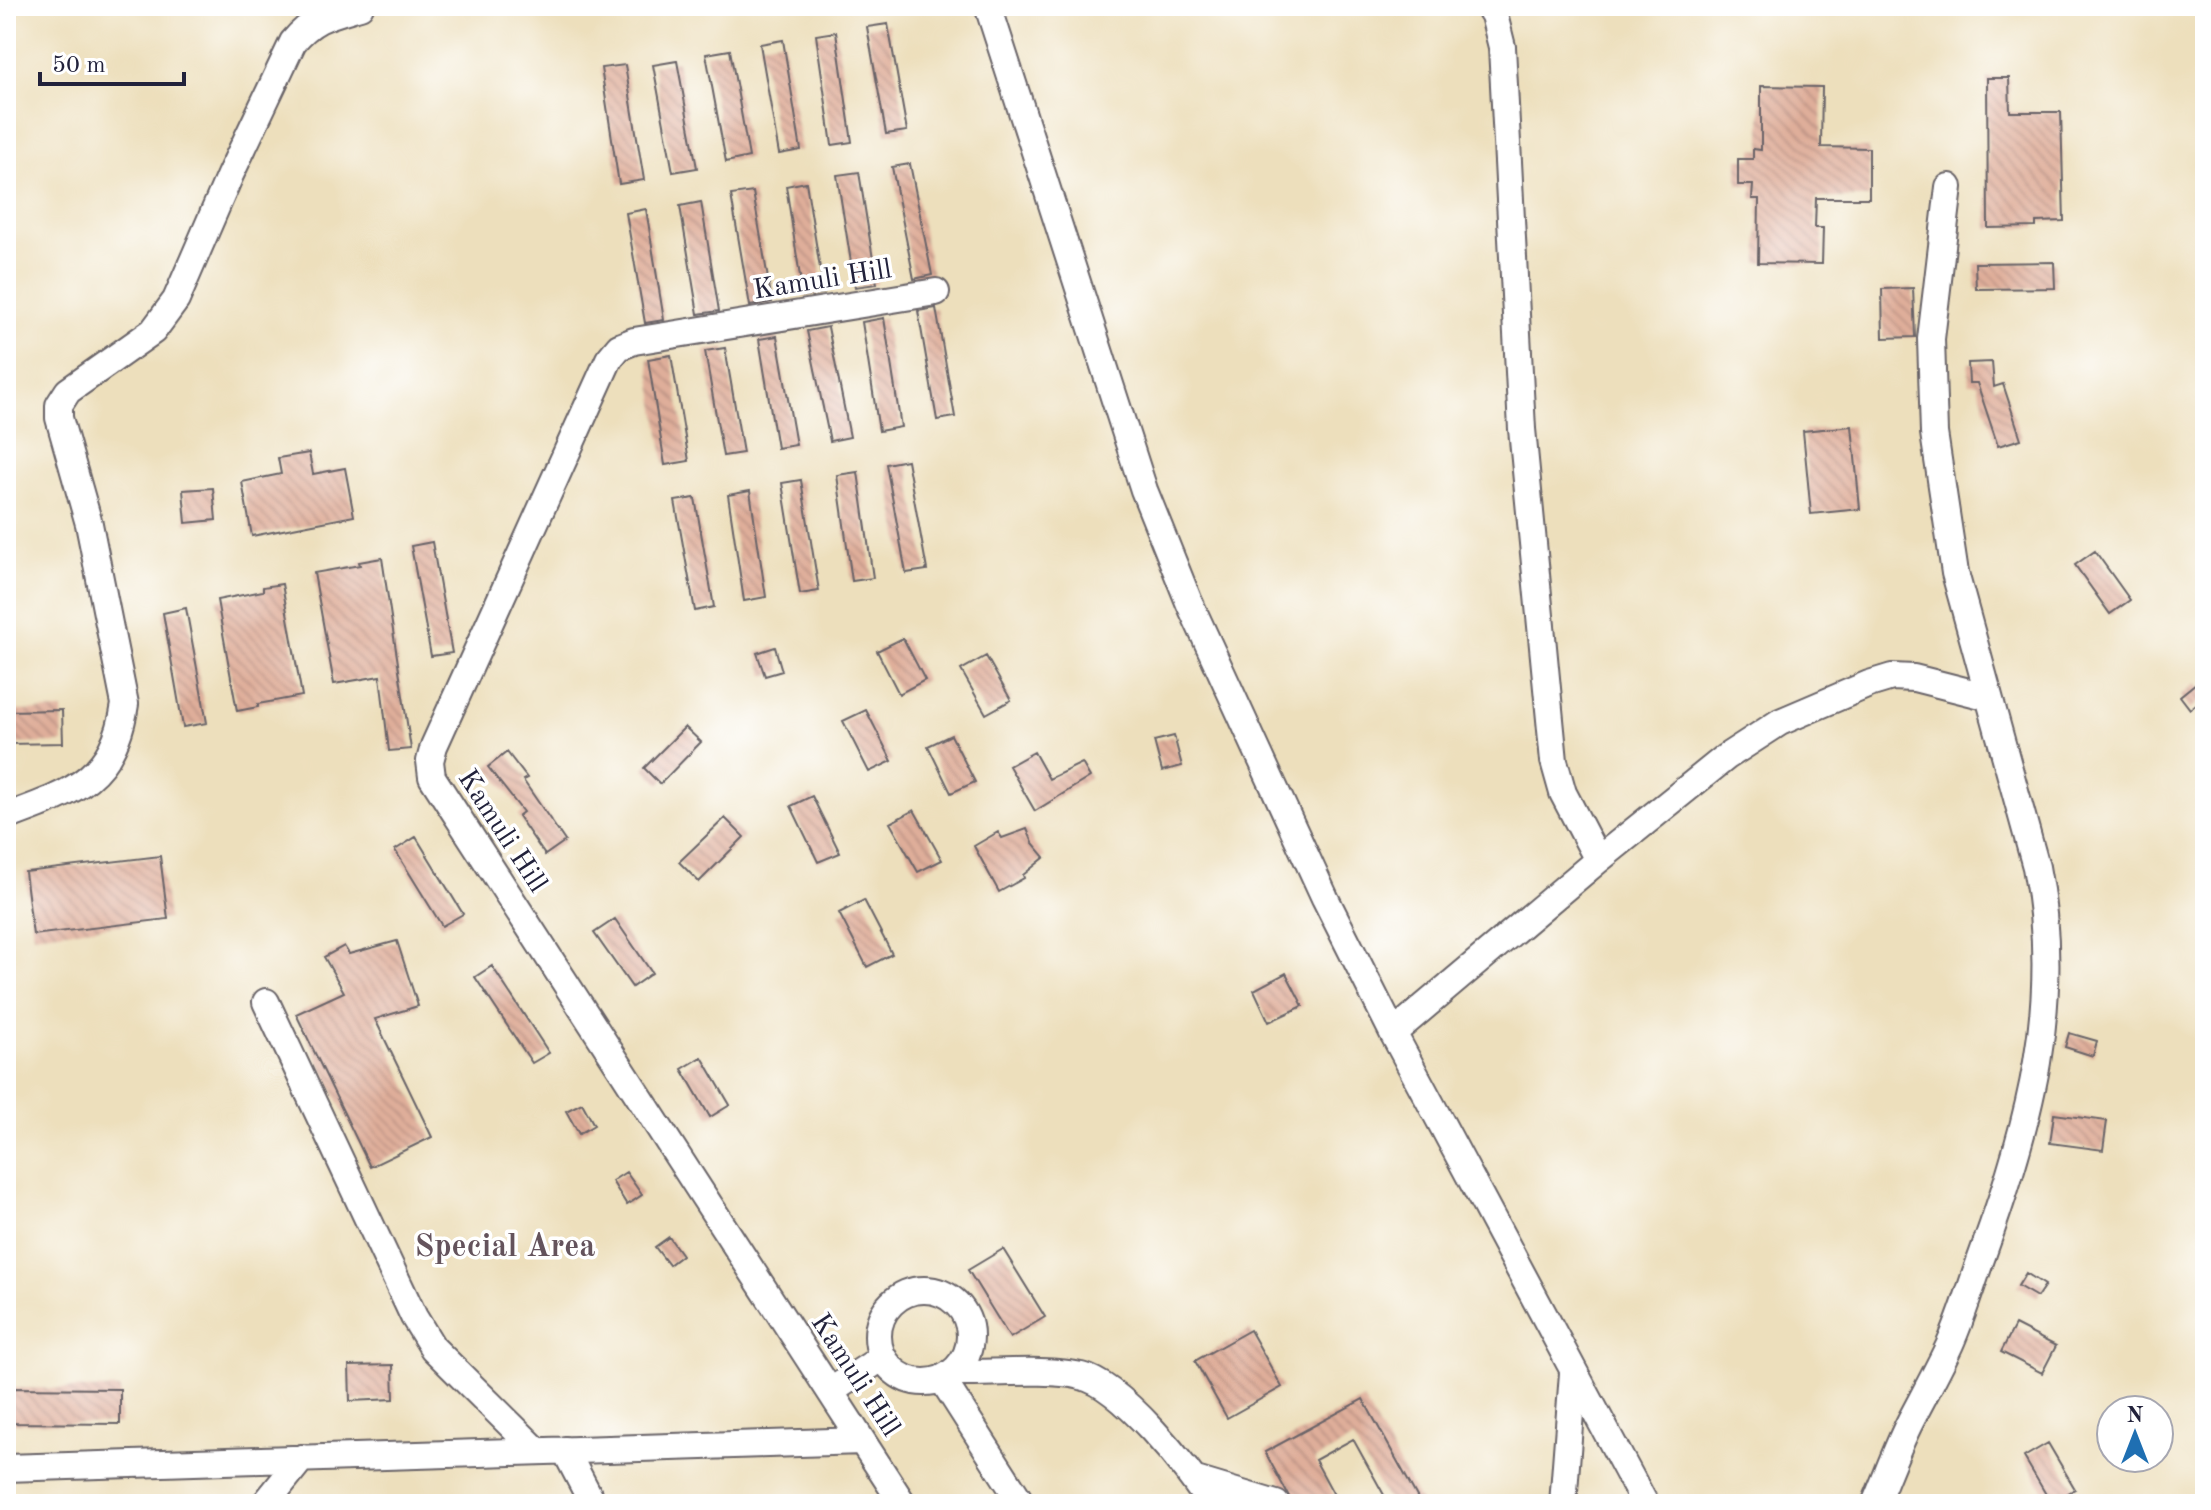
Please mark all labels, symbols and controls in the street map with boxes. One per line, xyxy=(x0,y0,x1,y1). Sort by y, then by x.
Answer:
scale bar xyxy=(40,36,184,86)
text: 50 m xyxy=(52,54,106,78)
street label: Kamuli Hill xyxy=(751,256,894,306)
street label: Kamuli Hill xyxy=(452,765,551,898)
district label: Special Area xyxy=(414,1232,596,1264)
street label: Kamuli Hill xyxy=(805,1309,904,1442)
north arrow xyxy=(2095,1394,2175,1474)
text: N xyxy=(2127,1405,2144,1427)

